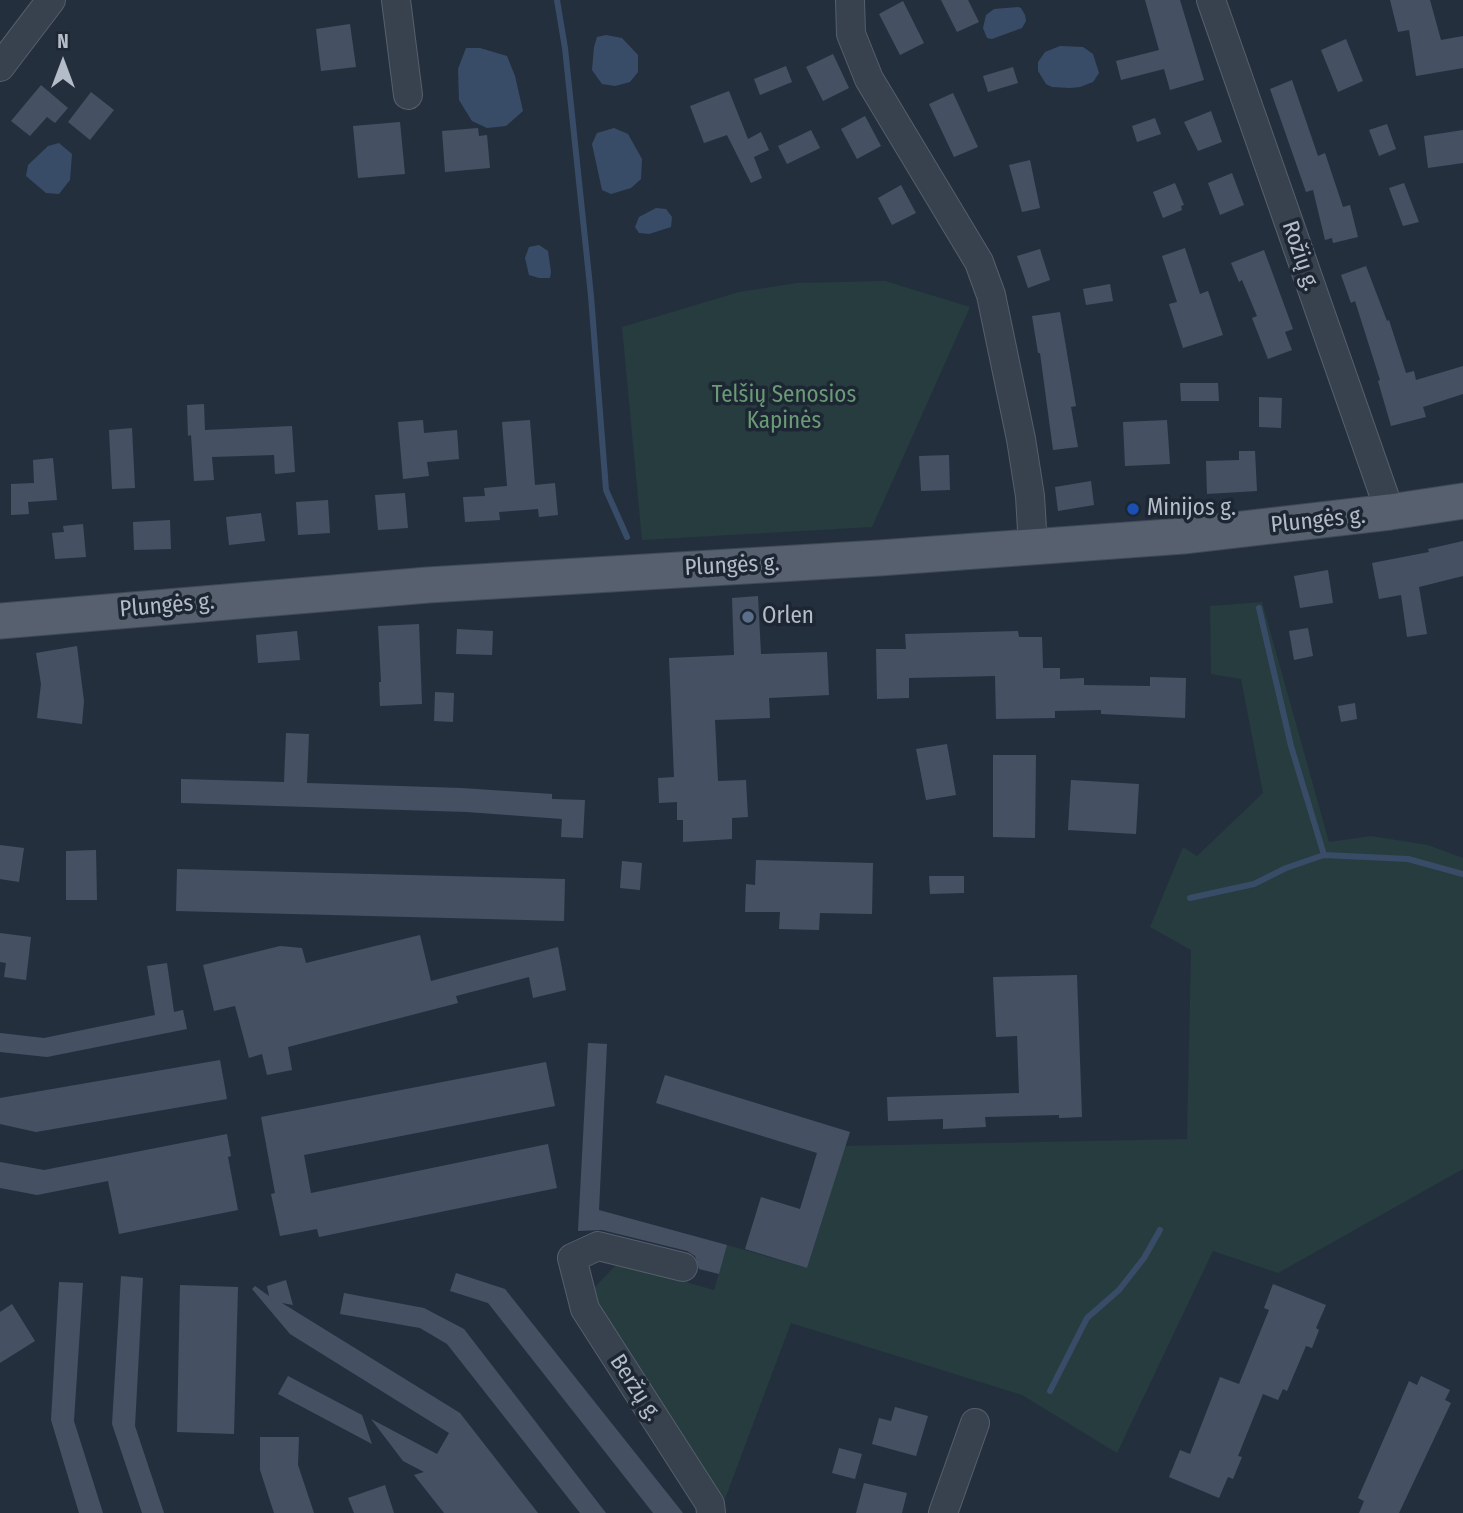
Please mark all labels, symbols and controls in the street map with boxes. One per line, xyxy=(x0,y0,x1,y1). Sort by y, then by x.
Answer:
north arrow xyxy=(28,28,98,98)
text: N xyxy=(57,30,69,53)
street label: Rožių g. xyxy=(1275,217,1325,295)
park label: Telšių Senosios Kapinės xyxy=(712,382,856,436)
place label: Minijos g. xyxy=(1147,495,1236,523)
marker: Minijos g. xyxy=(1125,501,1141,517)
street label: Plungės g. xyxy=(1269,502,1367,540)
street label: Plungės g. xyxy=(684,550,780,582)
street label: Plungės g. xyxy=(119,588,215,624)
place label: Orlen xyxy=(762,603,814,631)
marker: Orlen xyxy=(740,609,756,625)
street label: Beržų g. xyxy=(603,1350,667,1426)

